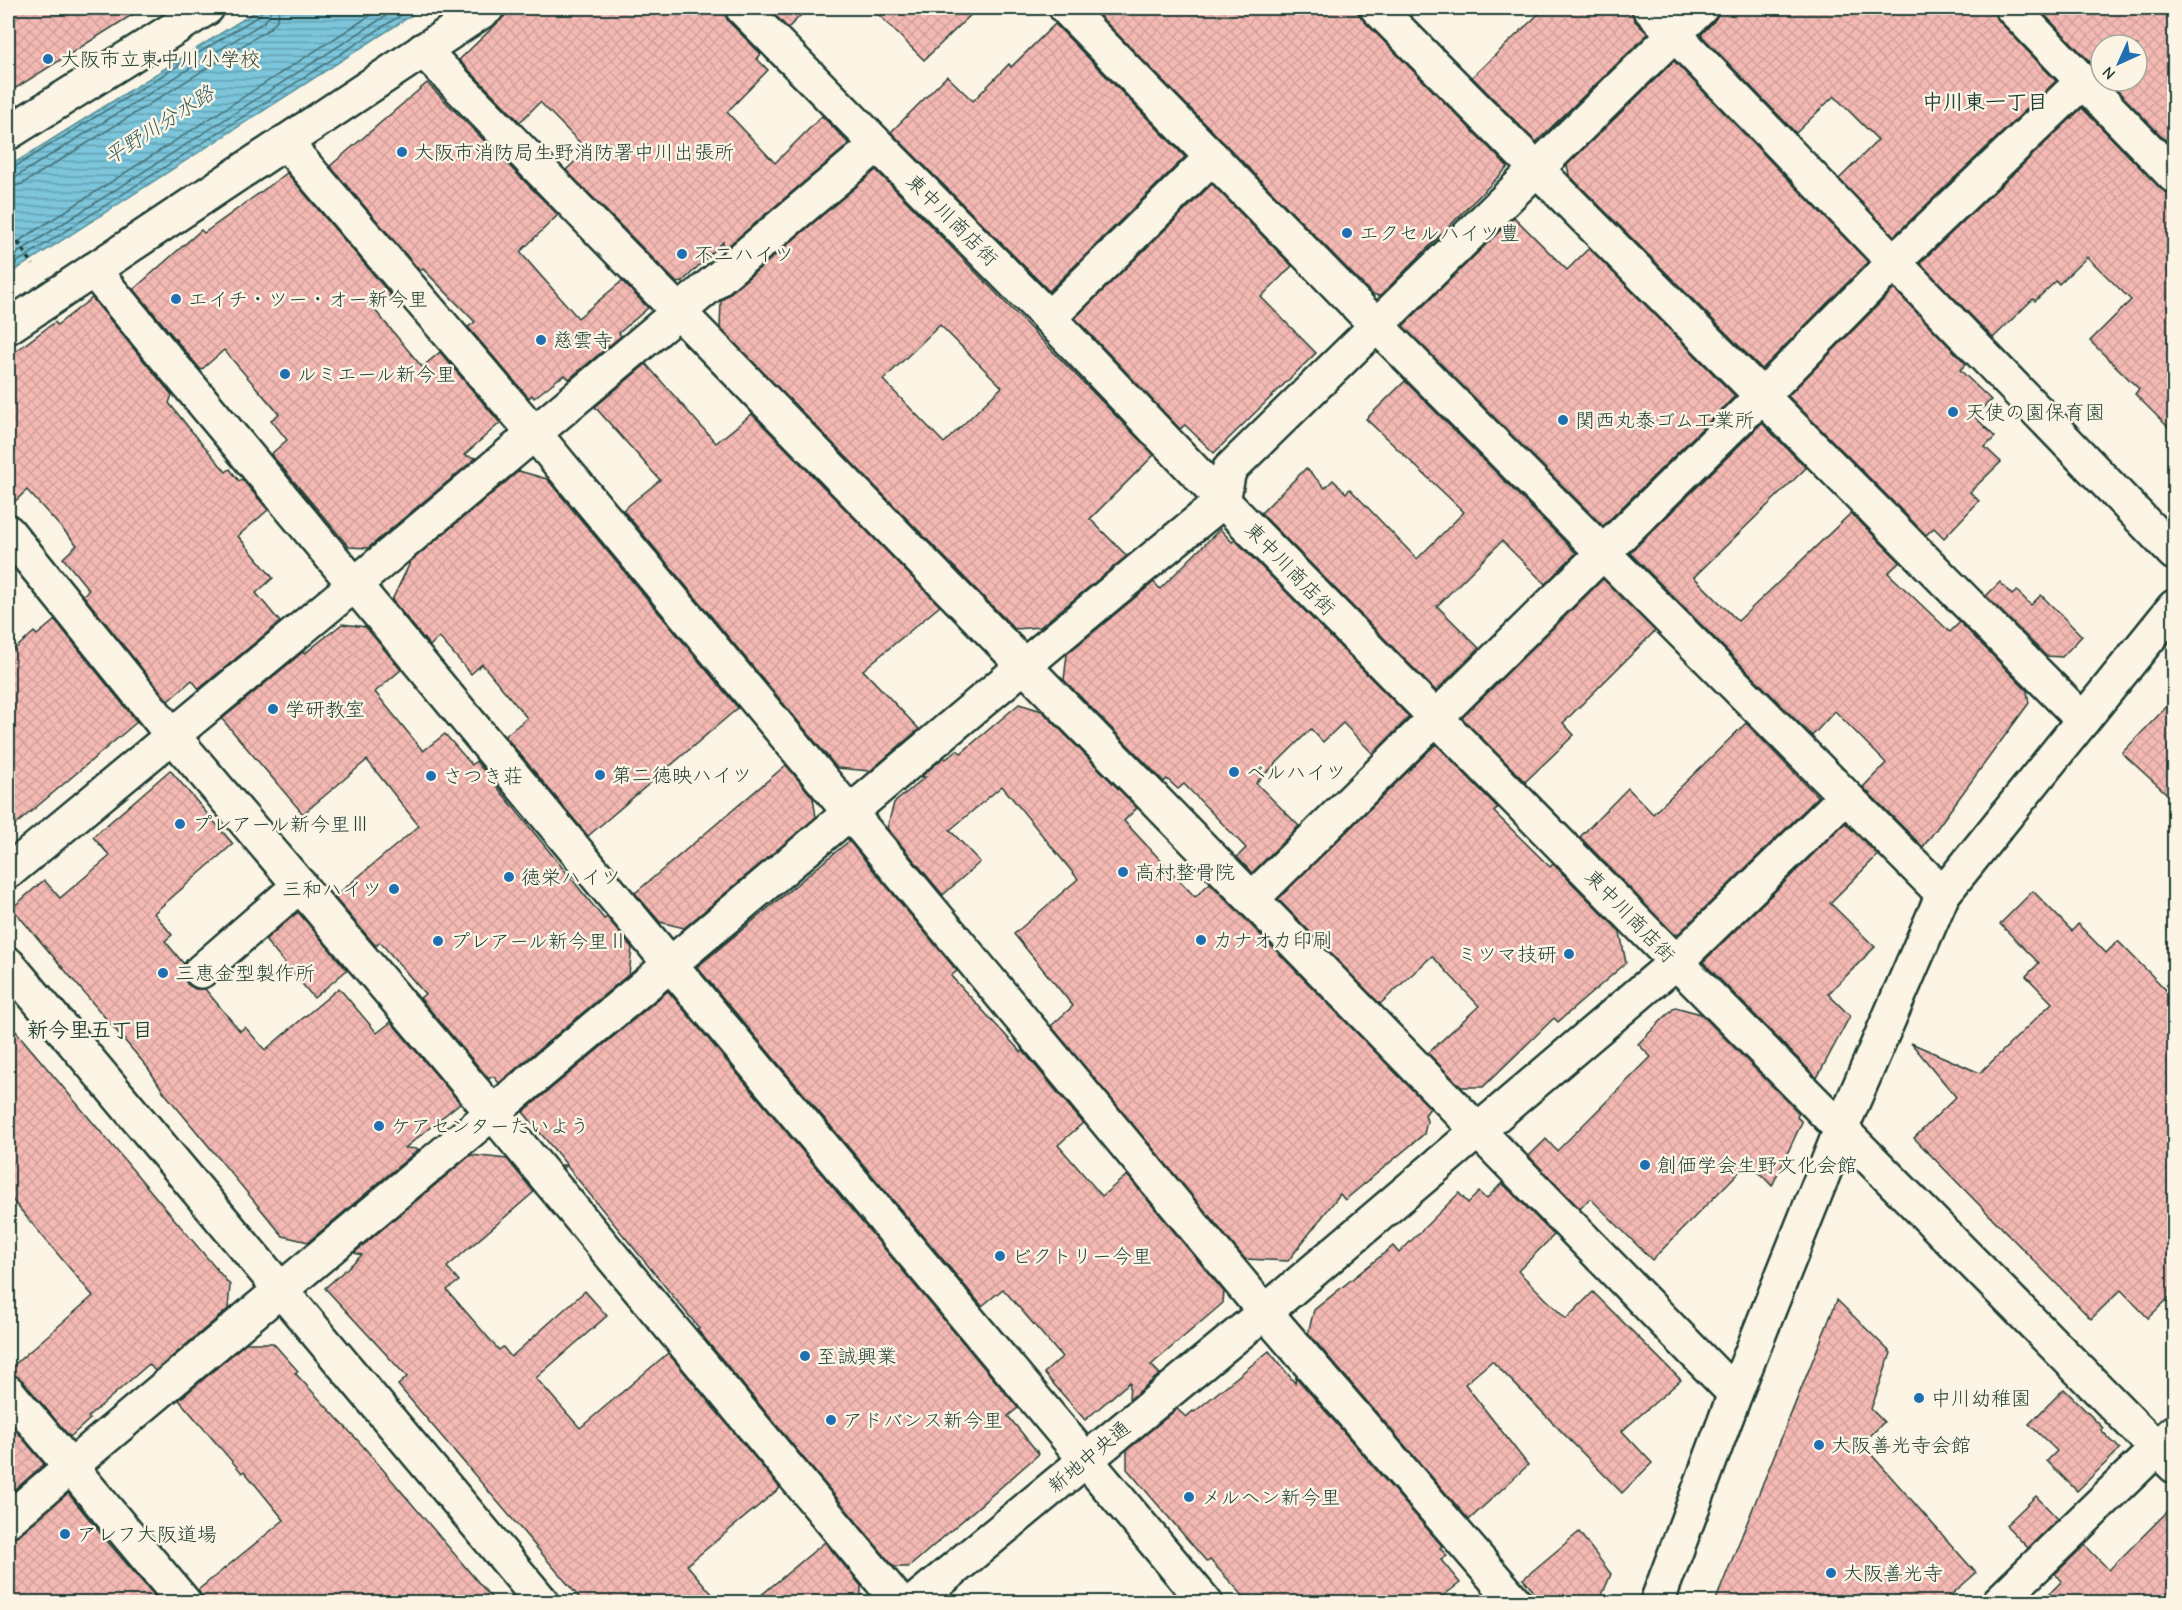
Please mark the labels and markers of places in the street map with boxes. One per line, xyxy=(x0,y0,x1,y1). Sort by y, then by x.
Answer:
place label: 大阪市立東中川小学校 xyxy=(60,48,260,71)
marker: 大阪市立東中川小学校 xyxy=(41,52,55,66)
place label: 大阪市消防局生野消防署中川出張所 xyxy=(414,141,734,164)
marker: 大阪市消防局生野消防署中川出張所 xyxy=(395,145,409,159)
place label: エクセルハイツ豊 xyxy=(1359,222,1520,245)
marker: エクセルハイツ豊 xyxy=(1340,226,1354,240)
place label: 不二ハイツ xyxy=(694,243,794,266)
marker: 不二ハイツ xyxy=(675,247,689,261)
place label: エイチ・ツー・オー新今里 xyxy=(188,288,428,311)
marker: エイチ・ツー・オー新今里 xyxy=(169,292,183,306)
place label: 慈雲寺 xyxy=(553,329,613,352)
marker: 慈雲寺 xyxy=(534,333,548,347)
place label: ルミエール新今里 xyxy=(297,363,456,386)
marker: ルミエール新今里 xyxy=(278,367,292,381)
place label: 天使の園保育園 xyxy=(1965,401,2105,424)
marker: 天使の園保育園 xyxy=(1946,405,1960,419)
place label: 関西丸泰ゴム工業所 xyxy=(1575,409,1755,432)
marker: 関西丸泰ゴム工業所 xyxy=(1556,413,1570,427)
place label: 学研教室 xyxy=(285,698,365,721)
marker: 学研教室 xyxy=(266,702,280,716)
place label: ベルハイツ xyxy=(1246,761,1346,784)
place label: 第二徳映ハイツ xyxy=(612,764,752,787)
place label: さつき荘 xyxy=(443,765,523,788)
marker: ベルハイツ xyxy=(1227,765,1241,779)
marker: 第二徳映ハイツ xyxy=(593,768,607,782)
marker: さつき荘 xyxy=(424,769,438,783)
place label: プレアール新今里Ⅲ xyxy=(192,813,370,836)
marker: プレアール新今里Ⅲ xyxy=(173,817,187,831)
place label: 高村整骨院 xyxy=(1135,861,1235,884)
marker: 高村整骨院 xyxy=(1116,865,1130,879)
place label: 徳栄ハイツ xyxy=(521,866,621,889)
marker: 徳栄ハイツ xyxy=(502,870,516,884)
place label: 三和ハイツ xyxy=(282,878,382,901)
marker: 三和ハイツ xyxy=(387,882,401,896)
place label: カナオカ印刷 xyxy=(1213,929,1333,952)
place label: プレアール新今里Ⅱ xyxy=(450,930,628,953)
marker: カナオカ印刷 xyxy=(1194,933,1208,947)
marker: プレアール新今里Ⅱ xyxy=(431,934,445,948)
place label: ミツマ技研 xyxy=(1457,943,1557,966)
marker: ミツマ技研 xyxy=(1562,947,1576,961)
place label: 三恵金型製作所 xyxy=(175,962,315,985)
marker: 三恵金型製作所 xyxy=(156,966,170,980)
place label: ケアセンターたいよう xyxy=(391,1115,589,1138)
marker: ケアセンターたいよう xyxy=(372,1119,386,1133)
place label: 創価学会生野文化会館 xyxy=(1657,1154,1857,1177)
marker: 創価学会生野文化会館 xyxy=(1638,1158,1652,1172)
place label: ビクトリー今里 xyxy=(1012,1245,1152,1268)
marker: ビクトリー今里 xyxy=(993,1249,1007,1263)
place label: 至誠興業 xyxy=(817,1345,897,1368)
marker: 至誠興業 xyxy=(798,1349,812,1363)
place label: 中川幼稚園 xyxy=(1931,1387,2031,1410)
marker: 中川幼稚園 xyxy=(1912,1391,1926,1405)
place label: アドバンス新今里 xyxy=(843,1409,1003,1432)
marker: アドバンス新今里 xyxy=(824,1413,838,1427)
place label: 大阪善光寺会館 xyxy=(1831,1434,1971,1457)
marker: 大阪善光寺会館 xyxy=(1812,1438,1826,1452)
place label: メルヘン新今里 xyxy=(1201,1486,1341,1509)
marker: メルヘン新今里 xyxy=(1182,1490,1196,1504)
place label: アレフ大阪道場 xyxy=(77,1523,217,1546)
marker: アレフ大阪道場 xyxy=(58,1527,72,1541)
place label: 大阪善光寺 xyxy=(1843,1562,1943,1585)
marker: 大阪善光寺 xyxy=(1824,1566,1838,1580)

